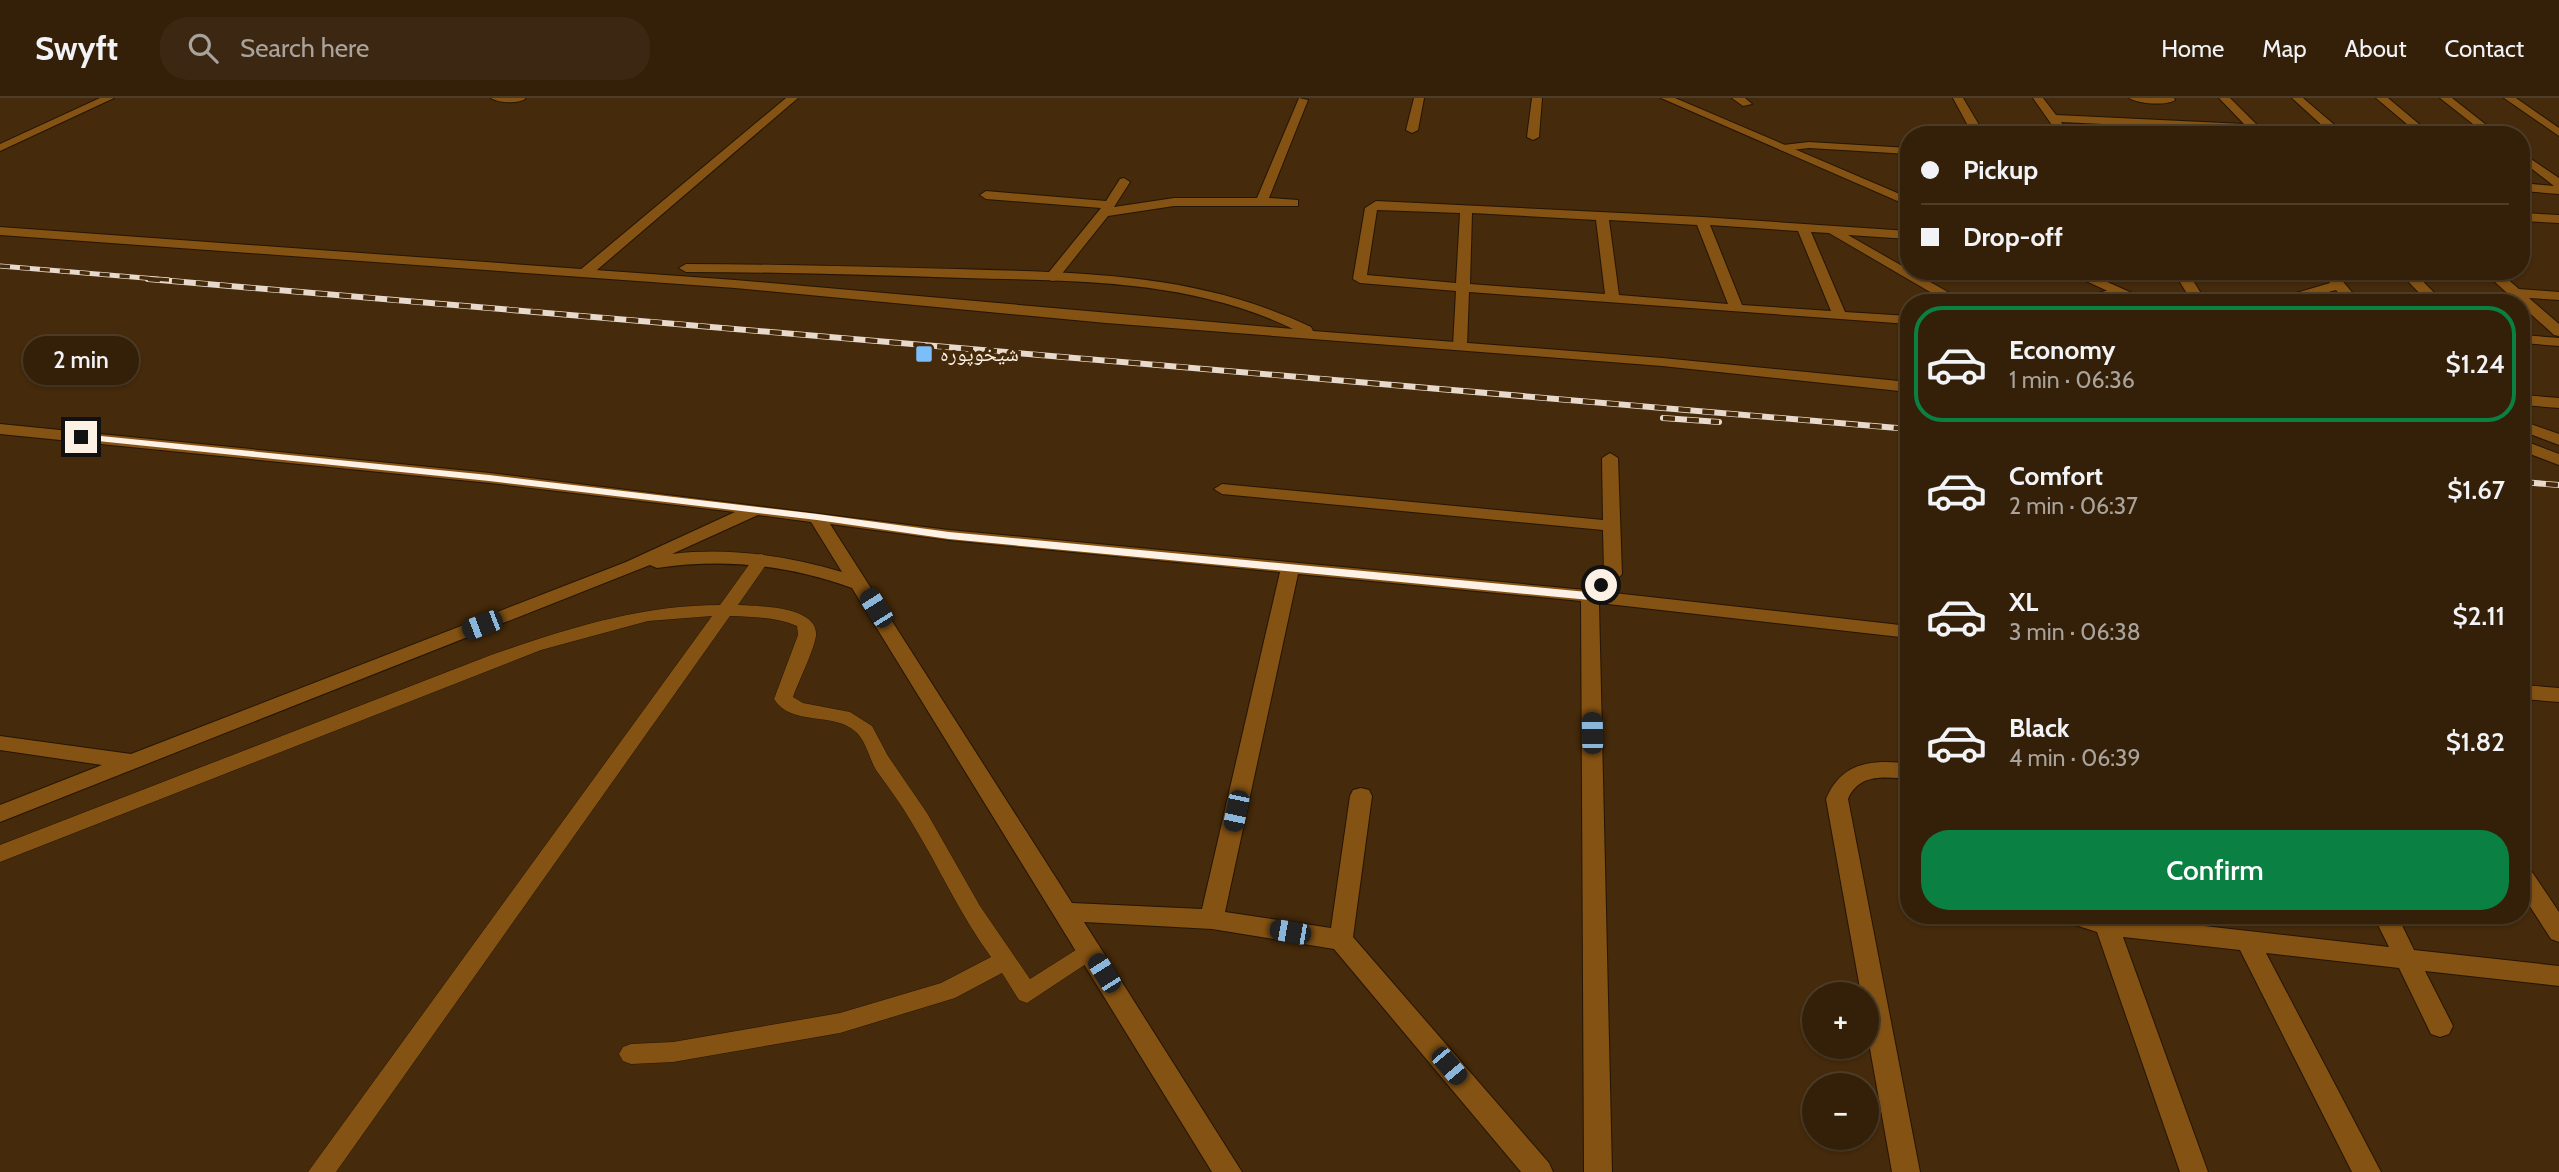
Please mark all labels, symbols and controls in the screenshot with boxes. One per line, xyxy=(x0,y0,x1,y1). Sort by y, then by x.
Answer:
search box xyxy=(160,17,650,80)
text: Swyft xyxy=(35,28,118,68)
icon: search xyxy=(184,29,222,67)
text: Search here xyxy=(240,32,369,64)
text: Home xyxy=(2161,34,2224,63)
text: Map xyxy=(2262,34,2307,63)
text: About xyxy=(2345,34,2407,63)
text: Contact xyxy=(2445,34,2524,63)
text: Pickup xyxy=(1963,154,2038,186)
text: Drop-off xyxy=(1963,221,2063,253)
icon: car xyxy=(1925,333,1988,396)
text: Economy xyxy=(2009,334,2115,366)
callout: 2 min xyxy=(23,336,139,384)
place label: شیخوپورہ xyxy=(940,341,1019,366)
marker: شیخوپورہ xyxy=(914,344,934,364)
text: 2 min xyxy=(53,346,109,374)
text: $1.24 xyxy=(2446,348,2505,380)
text: 1 min · 06:36 xyxy=(2009,366,2135,394)
route end xyxy=(65,421,97,453)
icon: car xyxy=(1925,459,1988,522)
text: Comfort xyxy=(2009,460,2103,492)
text: $1.67 xyxy=(2447,474,2505,506)
text: 2 min · 06:37 xyxy=(2009,492,2138,520)
route start xyxy=(1585,569,1617,601)
car xyxy=(856,585,897,631)
icon: car xyxy=(1925,585,1988,648)
text: XL xyxy=(2009,586,2038,618)
text: $2.11 xyxy=(2453,600,2505,632)
car xyxy=(459,608,506,642)
text: 3 min · 06:38 xyxy=(2009,618,2141,646)
icon: car xyxy=(1925,711,1988,774)
car xyxy=(1582,712,1603,754)
text: Black xyxy=(2009,712,2069,744)
text: $1.82 xyxy=(2446,726,2505,758)
text: 4 min · 06:39 xyxy=(2009,744,2141,772)
car xyxy=(1222,788,1251,834)
button: Confirm xyxy=(1921,830,2509,910)
car xyxy=(1268,918,1313,946)
car xyxy=(1084,950,1125,996)
map controls xyxy=(1802,982,1879,1150)
button: + xyxy=(1802,982,1879,1059)
car xyxy=(1428,1043,1471,1089)
button: − xyxy=(1802,1073,1879,1150)

